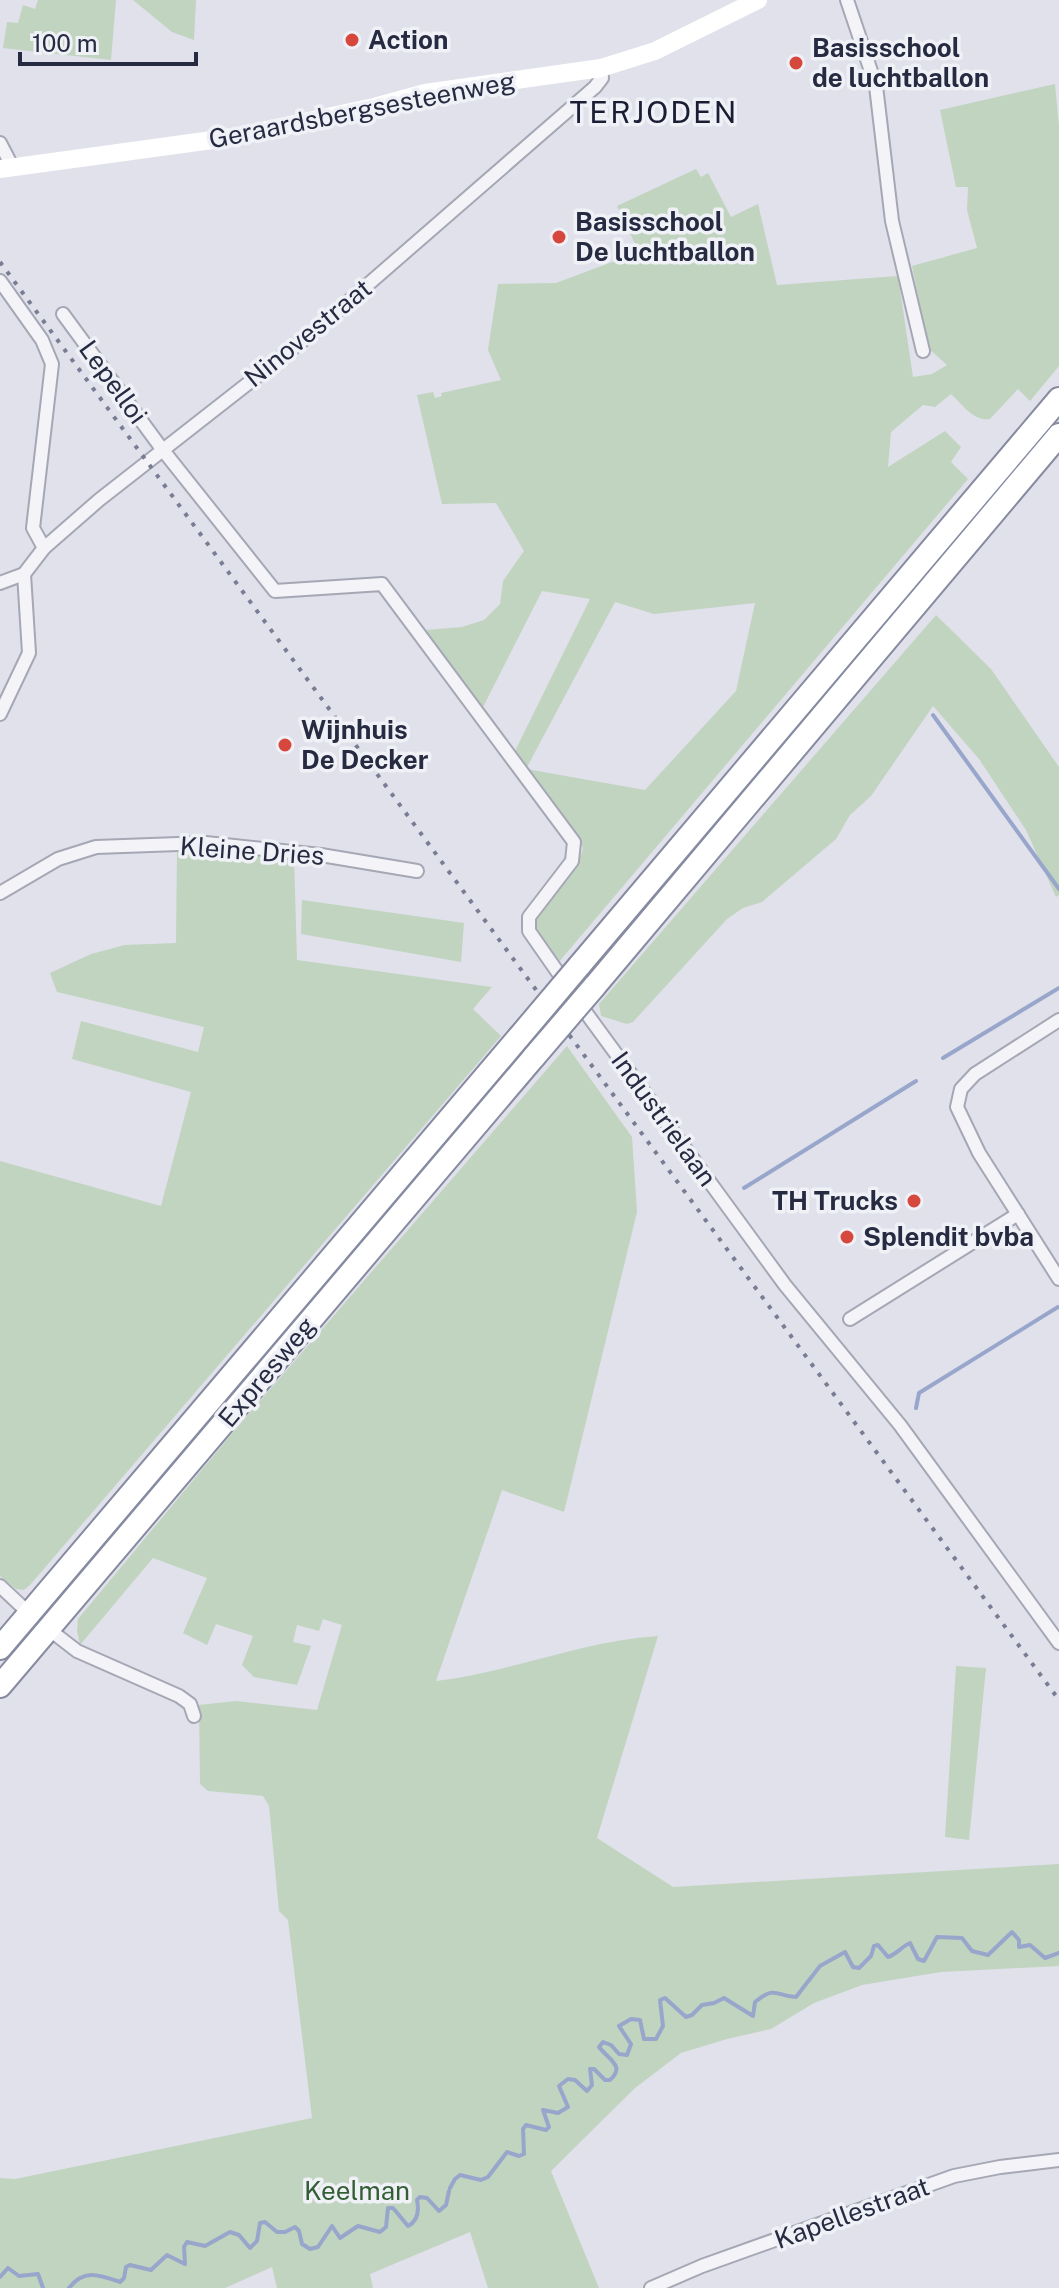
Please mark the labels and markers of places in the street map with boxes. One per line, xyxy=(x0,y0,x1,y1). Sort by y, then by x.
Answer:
place label: Action xyxy=(368,24,448,55)
marker: Action xyxy=(343,31,361,49)
place label: Basisschool de luchtballon xyxy=(812,32,989,93)
marker: Basisschool de luchtballon xyxy=(787,54,805,72)
place label: Basisschool De luchtballon xyxy=(575,206,755,267)
marker: Basisschool De luchtballon xyxy=(550,228,568,246)
place label: Wijnhuis De Decker xyxy=(301,714,429,775)
marker: Wijnhuis De Decker xyxy=(276,736,294,754)
place label: TH Trucks xyxy=(772,1185,898,1216)
marker: TH Trucks xyxy=(905,1192,923,1210)
place label: Splendit bvba xyxy=(863,1221,1034,1252)
marker: Splendit bvba xyxy=(838,1228,856,1246)

